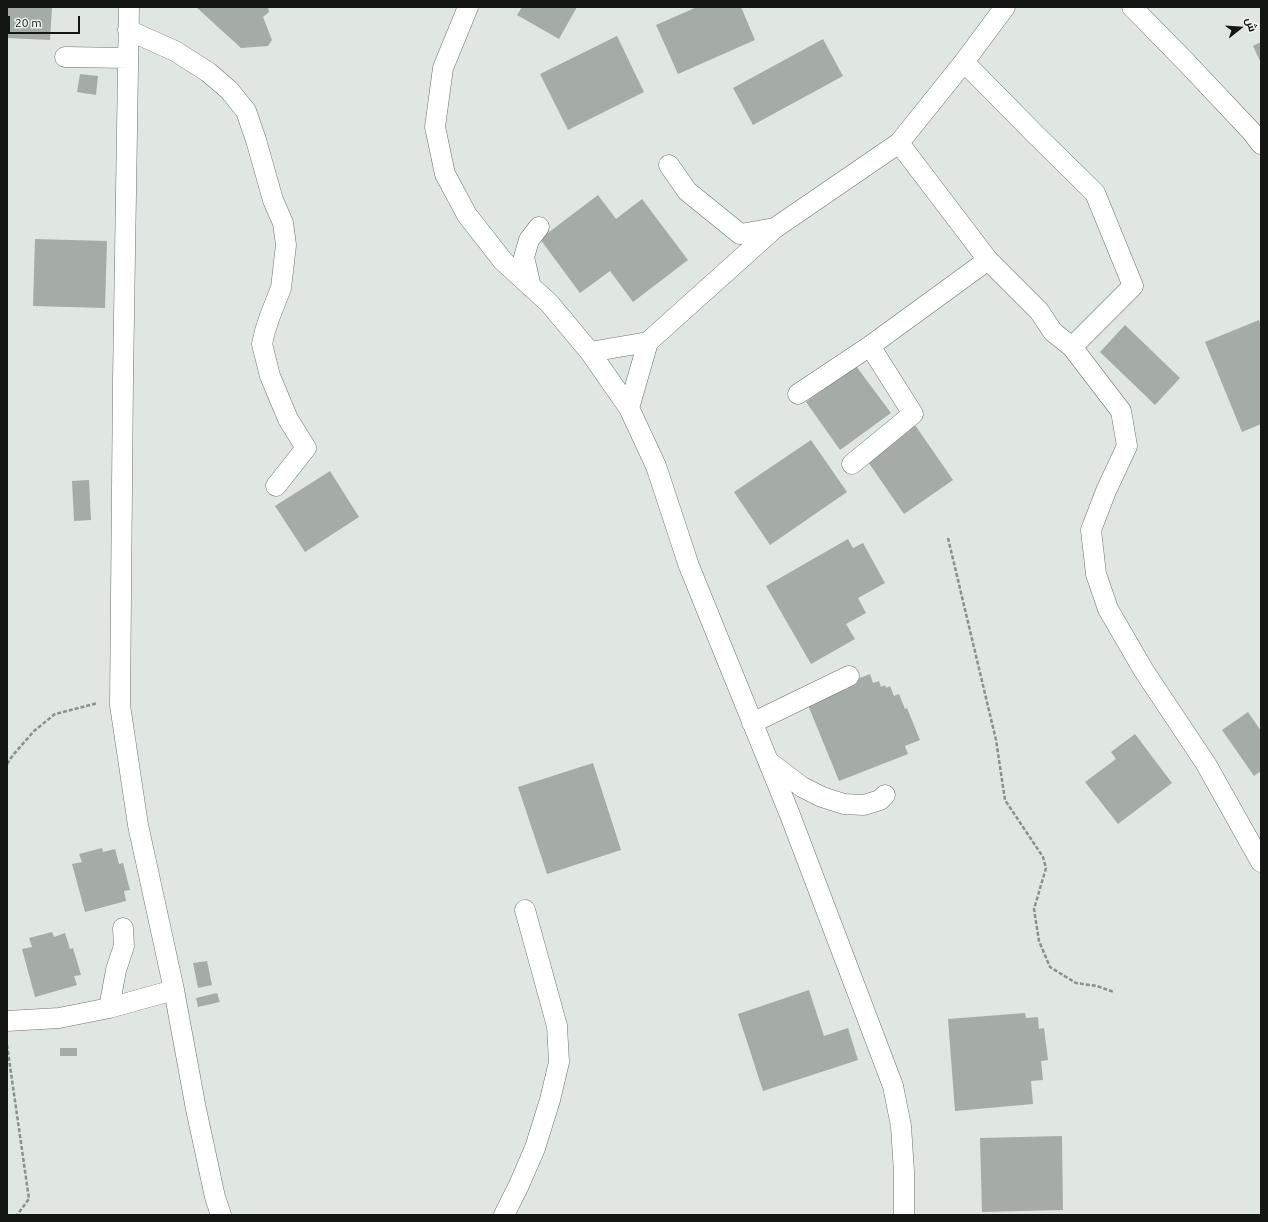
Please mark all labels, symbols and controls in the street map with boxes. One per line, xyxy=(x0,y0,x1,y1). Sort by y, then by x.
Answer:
scale bar xyxy=(10,8,82,34)
north arrow xyxy=(1220,8,1260,48)
text: 20 m xyxy=(15,16,42,29)
text: ش xyxy=(1244,16,1259,33)

